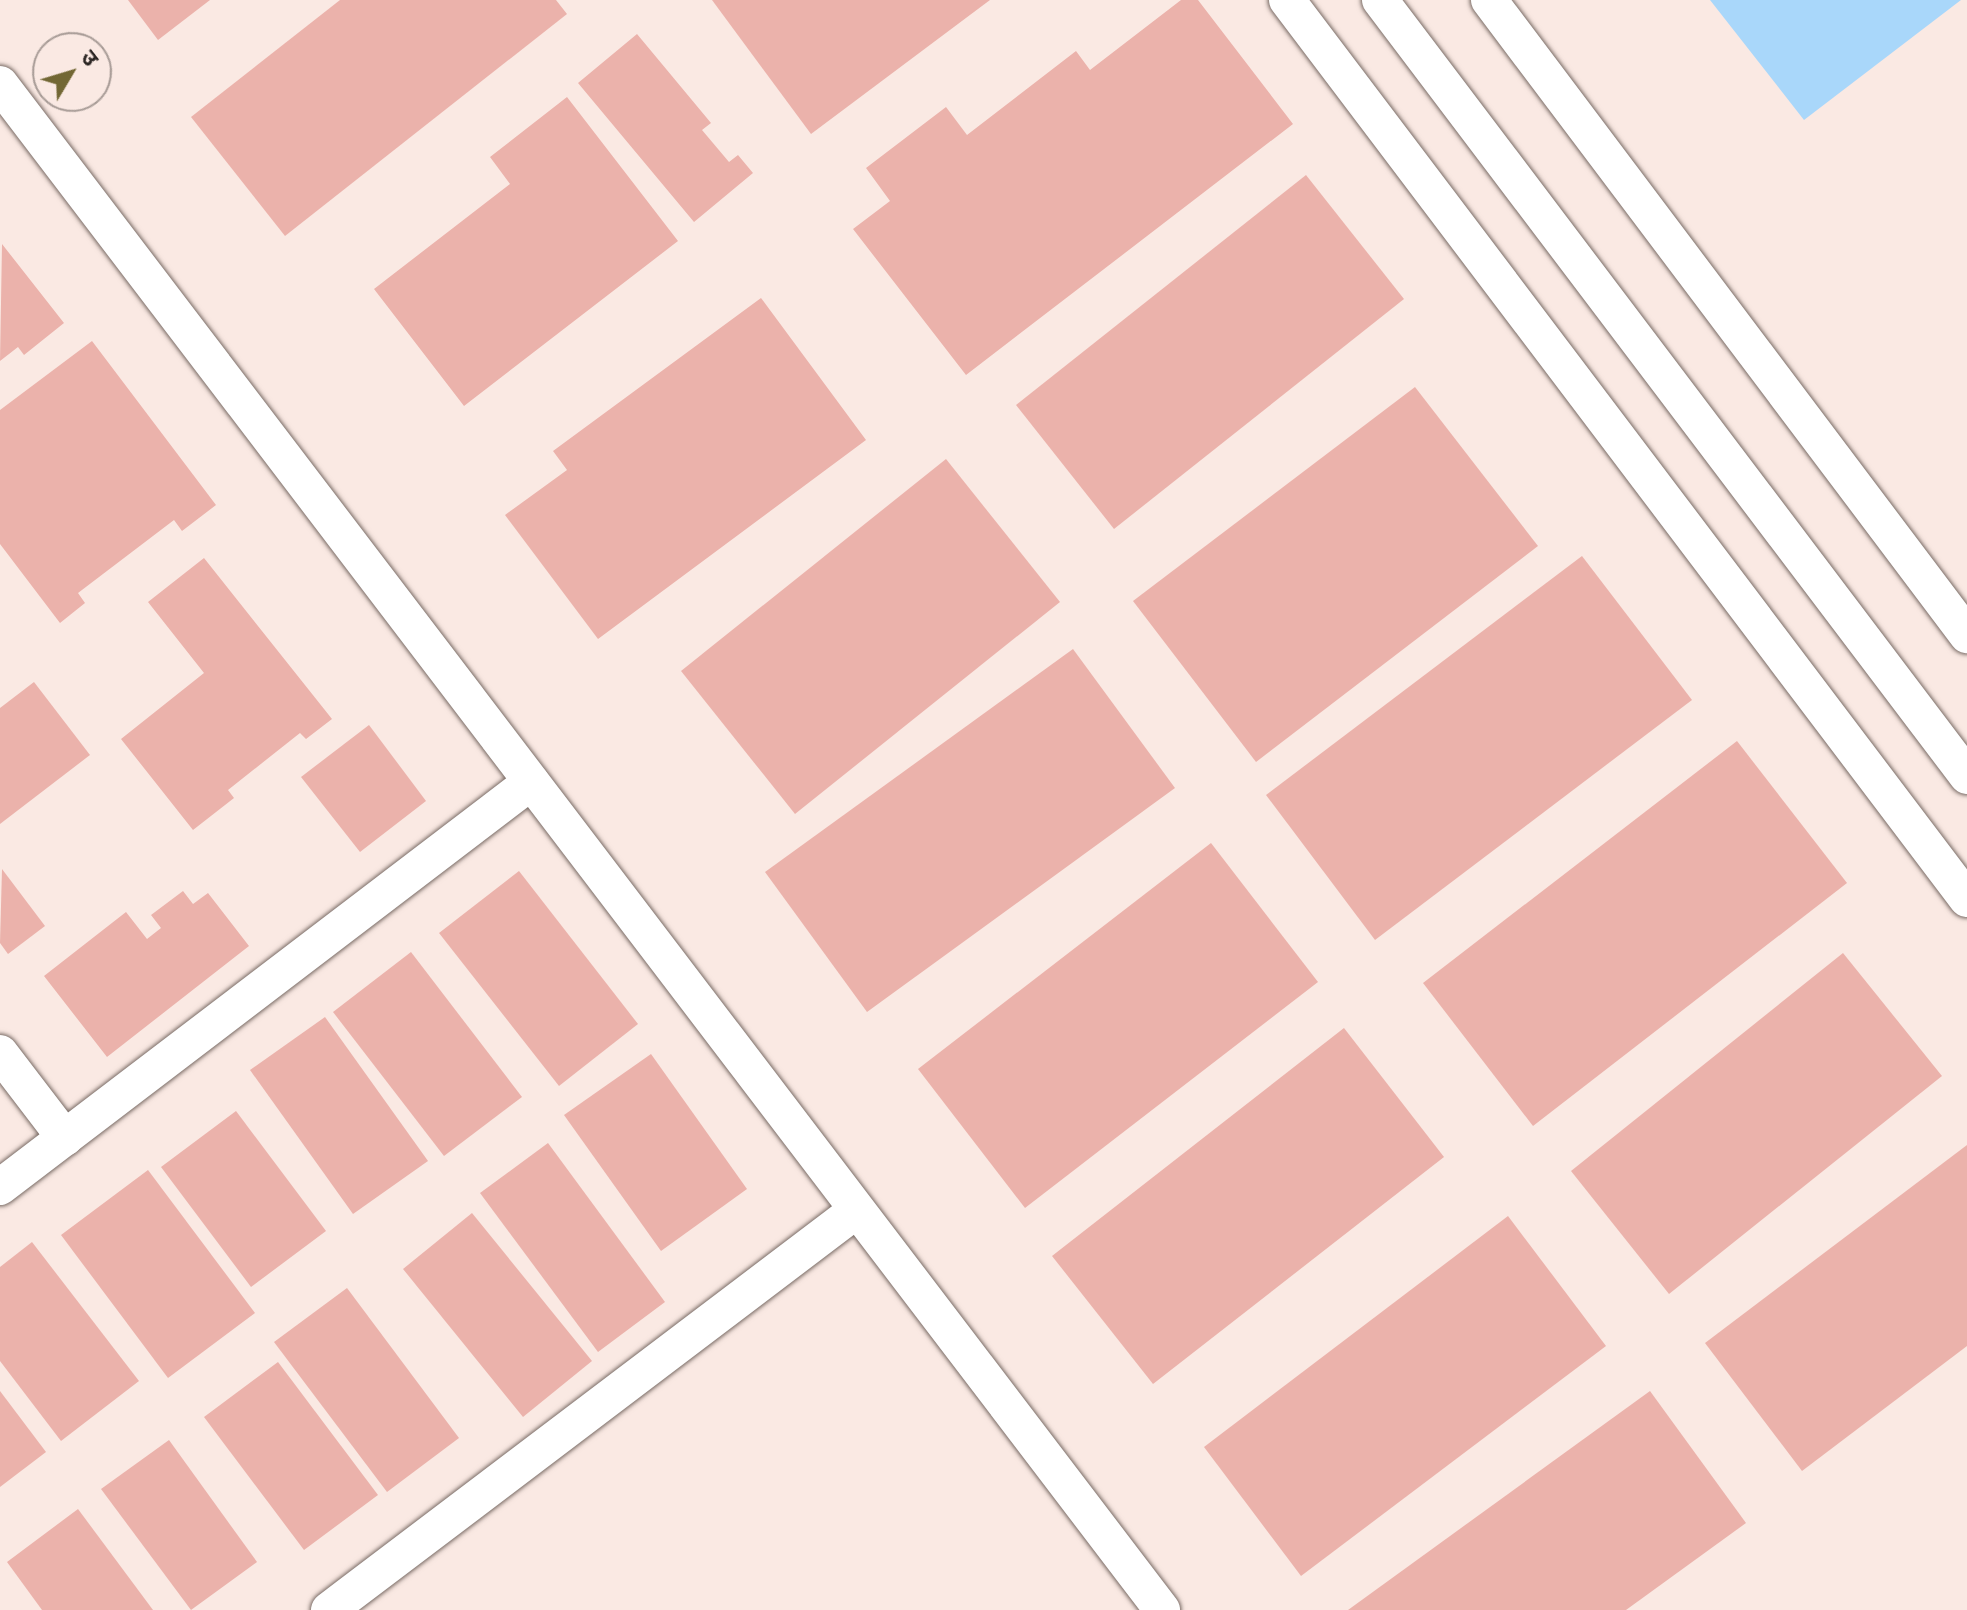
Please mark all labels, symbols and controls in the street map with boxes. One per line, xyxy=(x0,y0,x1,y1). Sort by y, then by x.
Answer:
north arrow xyxy=(32,32,112,112)
text: उ xyxy=(75,45,104,72)

